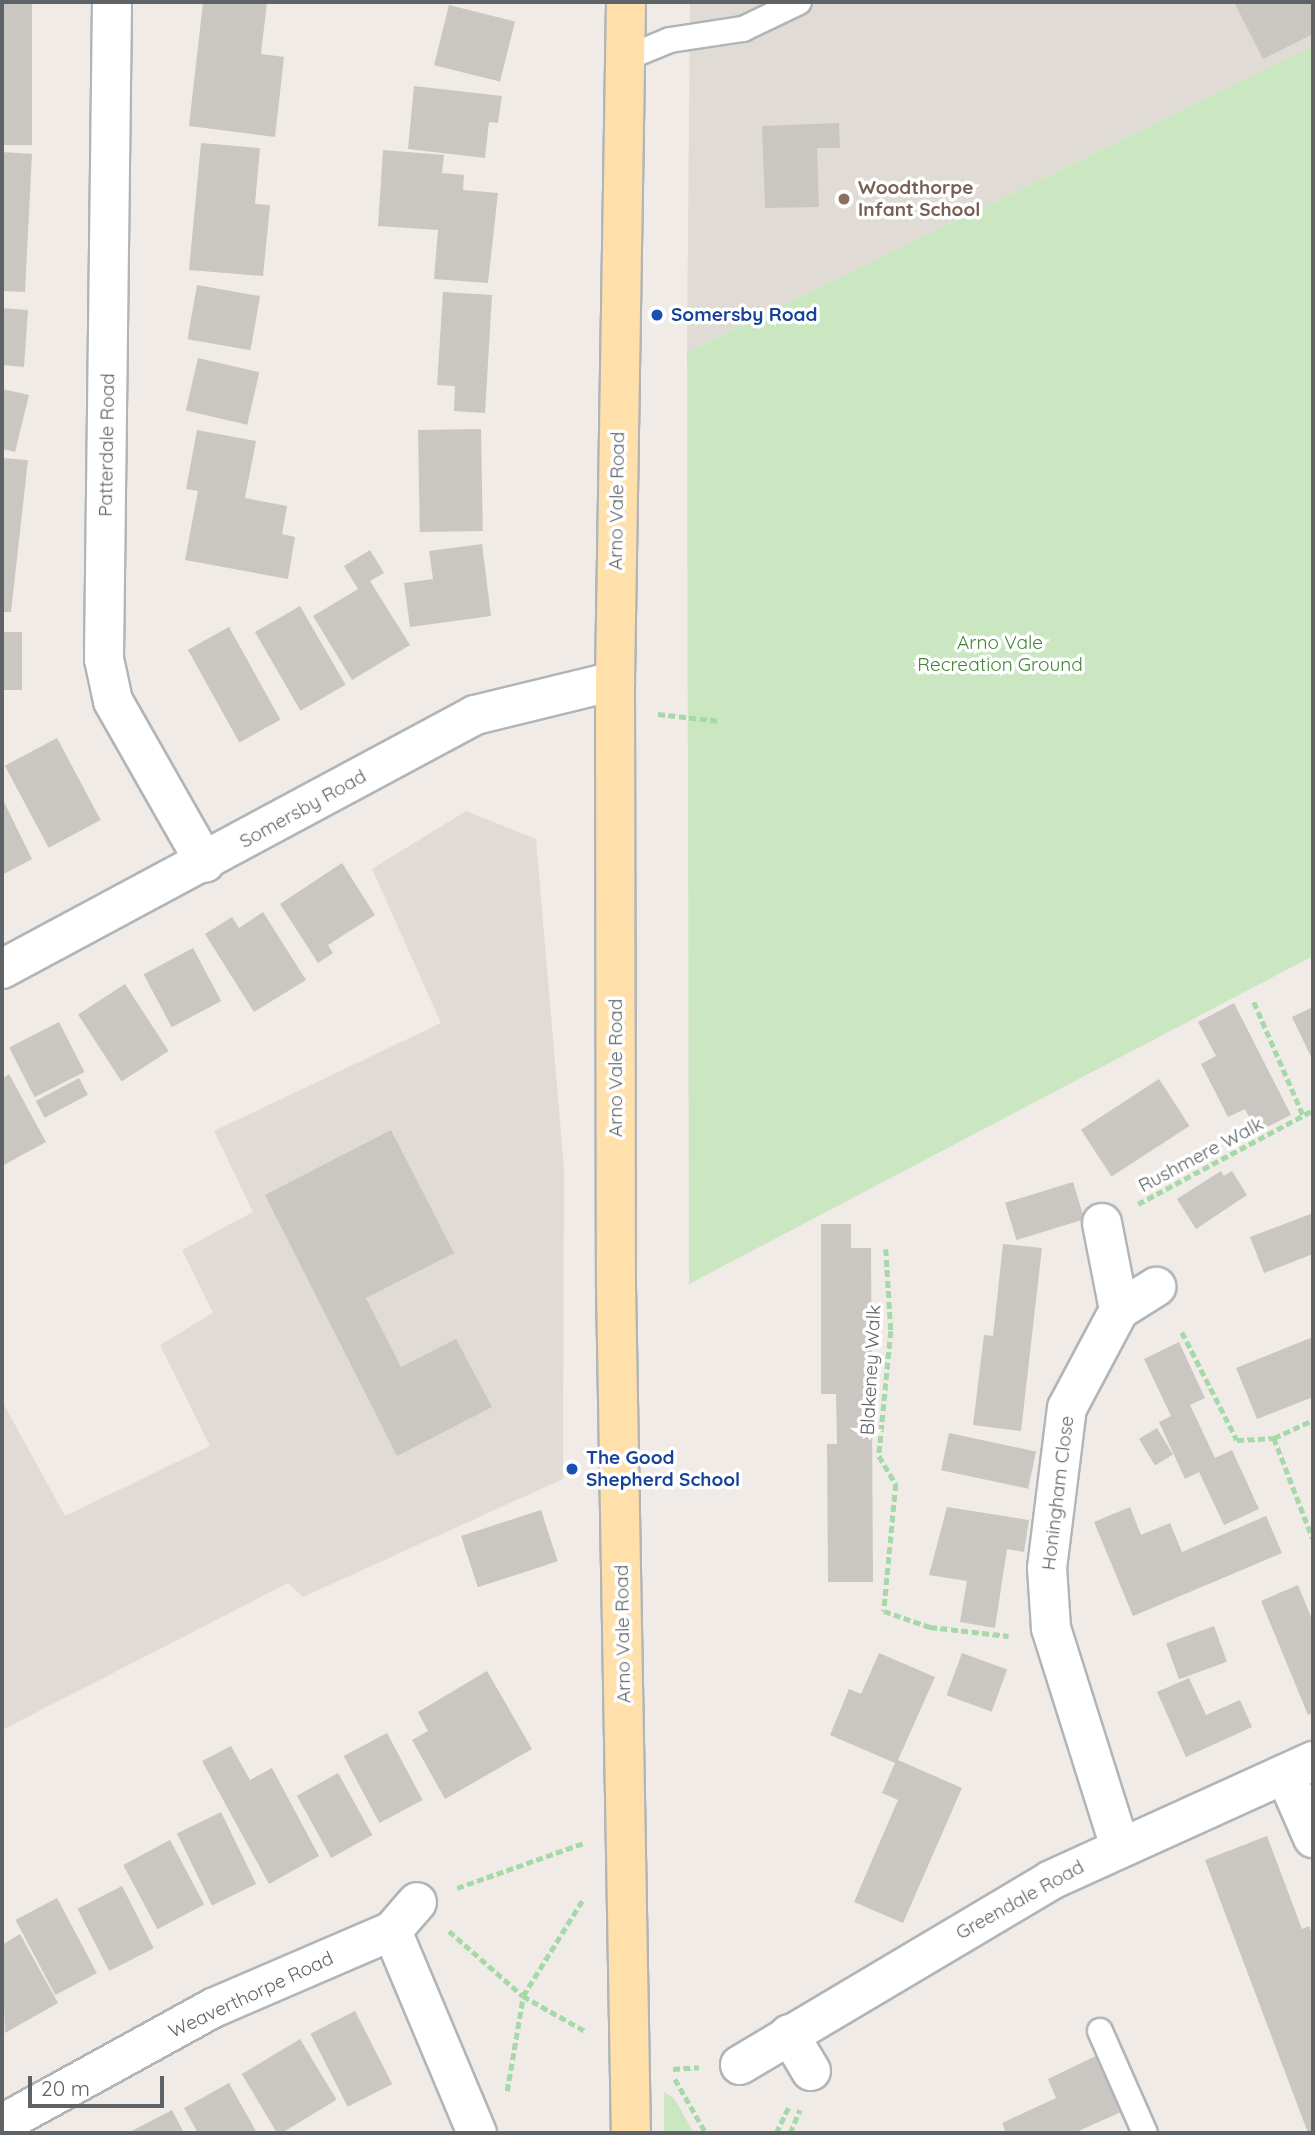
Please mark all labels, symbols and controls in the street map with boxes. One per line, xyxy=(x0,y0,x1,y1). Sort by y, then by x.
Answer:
place label: Woodthorpe Infant School xyxy=(858,177,980,221)
marker: Woodthorpe Infant School xyxy=(836,191,852,207)
place label: Somersby Road xyxy=(671,304,817,326)
marker: Somersby Road xyxy=(649,307,665,323)
street label: Patterdale Road xyxy=(94,373,120,517)
street label: Arno Vale Road xyxy=(604,432,630,570)
park label: Arno Vale Recreation Ground xyxy=(917,632,1083,676)
street label: Somersby Road xyxy=(236,765,370,853)
street label: Arno Vale Road xyxy=(605,999,627,1137)
street label: Rushmere Walk xyxy=(1135,1113,1267,1197)
street label: Blakeney Walk xyxy=(856,1304,886,1436)
street label: Honingham Close xyxy=(1037,1414,1079,1572)
place label: The Good Shepherd School xyxy=(586,1447,740,1491)
marker: The Good Shepherd School xyxy=(564,1461,580,1477)
street label: Arno Vale Road xyxy=(610,1565,636,1703)
street label: Greendale Road xyxy=(952,1855,1088,1945)
street label: Weaverthorpe Road xyxy=(165,1947,337,2043)
scale bar xyxy=(32,2062,168,2106)
text: 20 m xyxy=(41,2075,90,2101)

